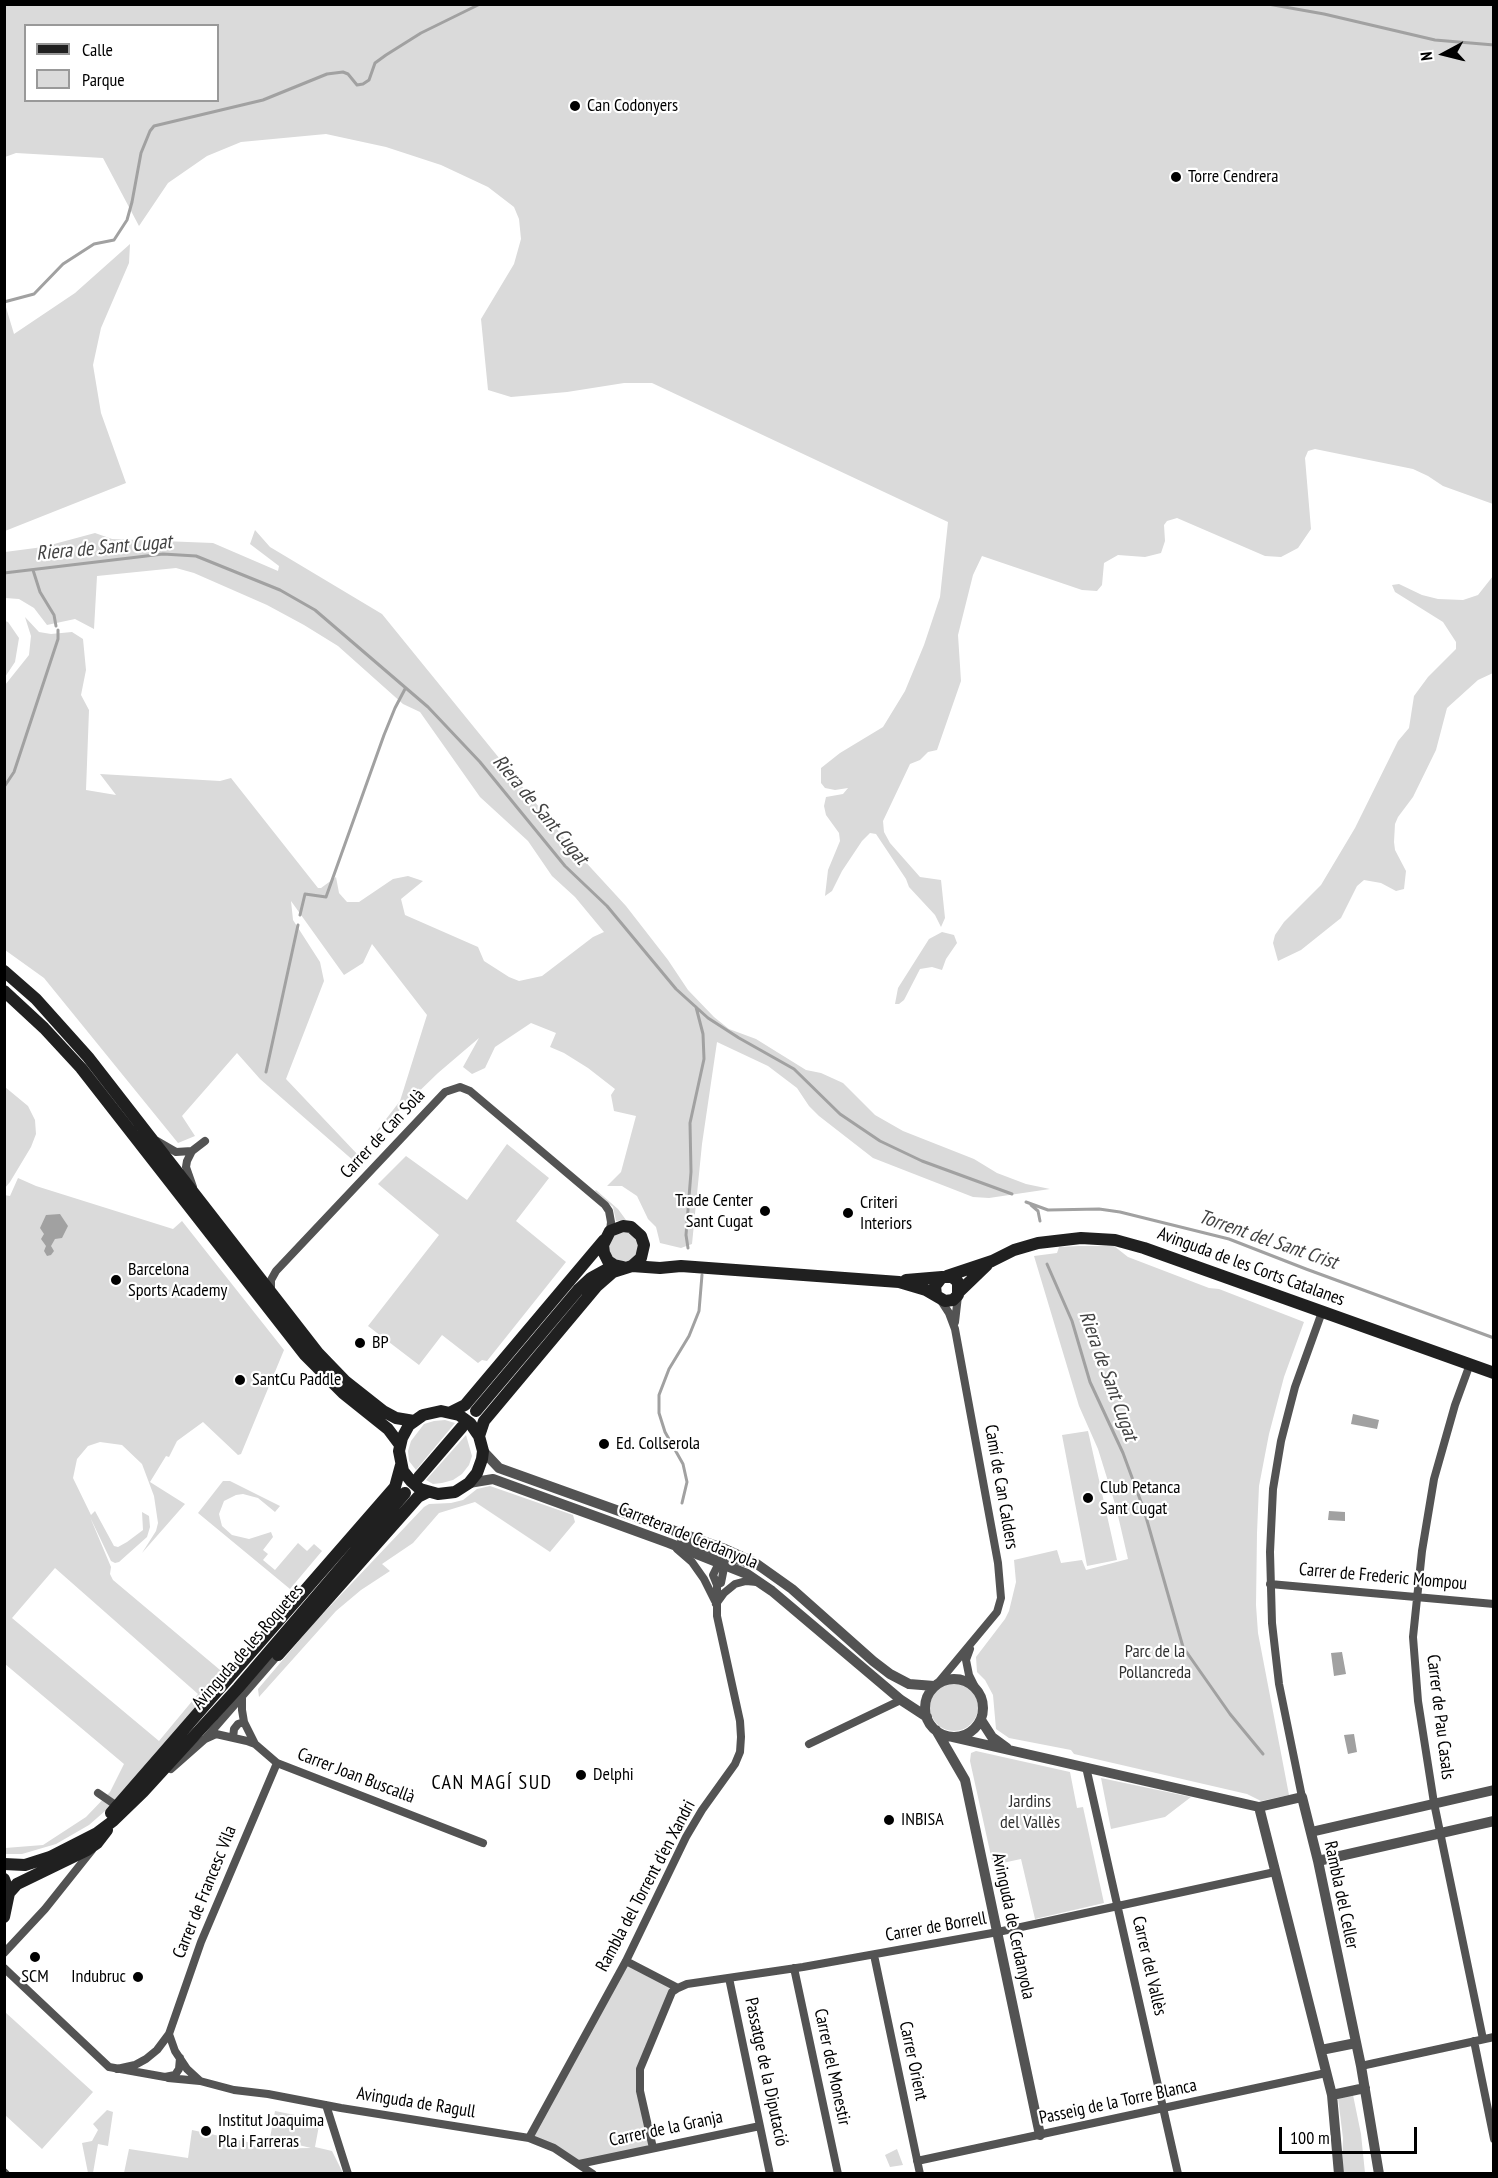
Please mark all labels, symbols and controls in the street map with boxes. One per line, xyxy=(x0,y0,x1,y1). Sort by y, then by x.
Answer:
legend xyxy=(24,24,219,102)
north arrow xyxy=(1414,24,1474,84)
text: Calle xyxy=(82,38,113,61)
text: N xyxy=(1416,51,1437,62)
text: Parque xyxy=(82,68,125,91)
place label: Can Codonyers xyxy=(587,95,678,117)
marker: Can Codonyers xyxy=(568,99,582,113)
place label: Torre Cendrera xyxy=(1188,166,1278,188)
marker: Torre Cendrera xyxy=(1169,170,1183,184)
water label: Riera de Sant Cugat xyxy=(35,530,173,566)
water label: Riera de Sant Cugat xyxy=(487,750,593,870)
street label: Carrer de Can Solà xyxy=(336,1085,430,1183)
place label: Trade Center Sant Cugat xyxy=(675,1190,753,1232)
place label: Criteri Interiors xyxy=(860,1192,912,1234)
marker: Trade Center Sant Cugat xyxy=(758,1204,772,1218)
water label: Torrent del Sant Crist xyxy=(1195,1205,1341,1275)
marker: Criteri Interiors xyxy=(841,1206,855,1220)
street label: Avinguda de les Corts Catalanes xyxy=(1154,1223,1348,1311)
place label: Barcelona Sports Academy xyxy=(128,1259,227,1302)
marker: Barcelona Sports Academy xyxy=(109,1273,123,1287)
water label: Riera de Sant Cugat xyxy=(1073,1308,1143,1444)
place label: BP xyxy=(372,1332,389,1354)
marker: BP xyxy=(353,1336,367,1350)
place label: SantCu Paddle xyxy=(252,1369,341,1391)
marker: SantCu Paddle xyxy=(233,1373,247,1387)
street label: Camí de Can Calders xyxy=(979,1423,1023,1551)
place label: Ed. Collserola xyxy=(616,1433,700,1455)
marker: Ed. Collserola xyxy=(597,1437,611,1451)
place label: Club Petanca Sant Cugat xyxy=(1100,1477,1181,1520)
marker: Club Petanca Sant Cugat xyxy=(1081,1491,1095,1505)
street label: Carretera de Cerdanyola xyxy=(615,1498,761,1574)
street label: Carrer de Frederic Mompou xyxy=(1298,1559,1468,1595)
street label: Avinguda de les Roquetes xyxy=(188,1580,308,1714)
park label: Parc de la Pollancreda xyxy=(1119,1641,1191,1684)
street label: Carrer de Pau Casals xyxy=(1422,1653,1458,1781)
street label: Carrer Joan Buscallà xyxy=(294,1744,418,1808)
place label: Delphi xyxy=(593,1764,634,1786)
marker: Delphi xyxy=(574,1768,588,1782)
district label: CAN MAGÍ SUD xyxy=(431,1771,553,1795)
park label: Jardins del Vallès xyxy=(1000,1791,1060,1834)
street label: Rambla del Torrent d'en Xandri xyxy=(592,1797,700,1975)
place label: INBISA xyxy=(901,1809,944,1831)
marker: INBISA xyxy=(882,1813,896,1827)
street label: Carrer de Francesc Vila xyxy=(169,1822,241,1962)
street label: Rambla del Celler xyxy=(1319,1839,1363,1951)
street label: Avinguda de Cerdanyola xyxy=(987,1851,1039,2001)
street label: Carrer de Borrell xyxy=(884,1907,988,1947)
street label: Carrer del Vallès xyxy=(1127,1914,1171,2018)
marker: SCM xyxy=(28,1950,42,1964)
place label: SCM xyxy=(21,1966,49,1988)
place label: Indubruc xyxy=(71,1966,126,1988)
marker: Indubruc xyxy=(131,1970,145,1984)
street label: Passatge de la Diputació xyxy=(740,1996,792,2148)
street label: Carrer del Monestir xyxy=(809,2007,855,2127)
street label: Carrer Orient xyxy=(894,2020,932,2102)
street label: Passeig de la Torre Blanca xyxy=(1037,2075,1199,2129)
street label: Avinguda de Ragull xyxy=(355,2083,477,2123)
street label: Carrer de la Granja xyxy=(607,2106,725,2152)
place label: Institut Joaquima Pla i Farreras xyxy=(218,2110,324,2152)
scale bar xyxy=(1282,2115,1420,2153)
marker: Institut Joaquima Pla i Farreras xyxy=(199,2124,213,2138)
text: 100 m xyxy=(1290,2126,1330,2149)

